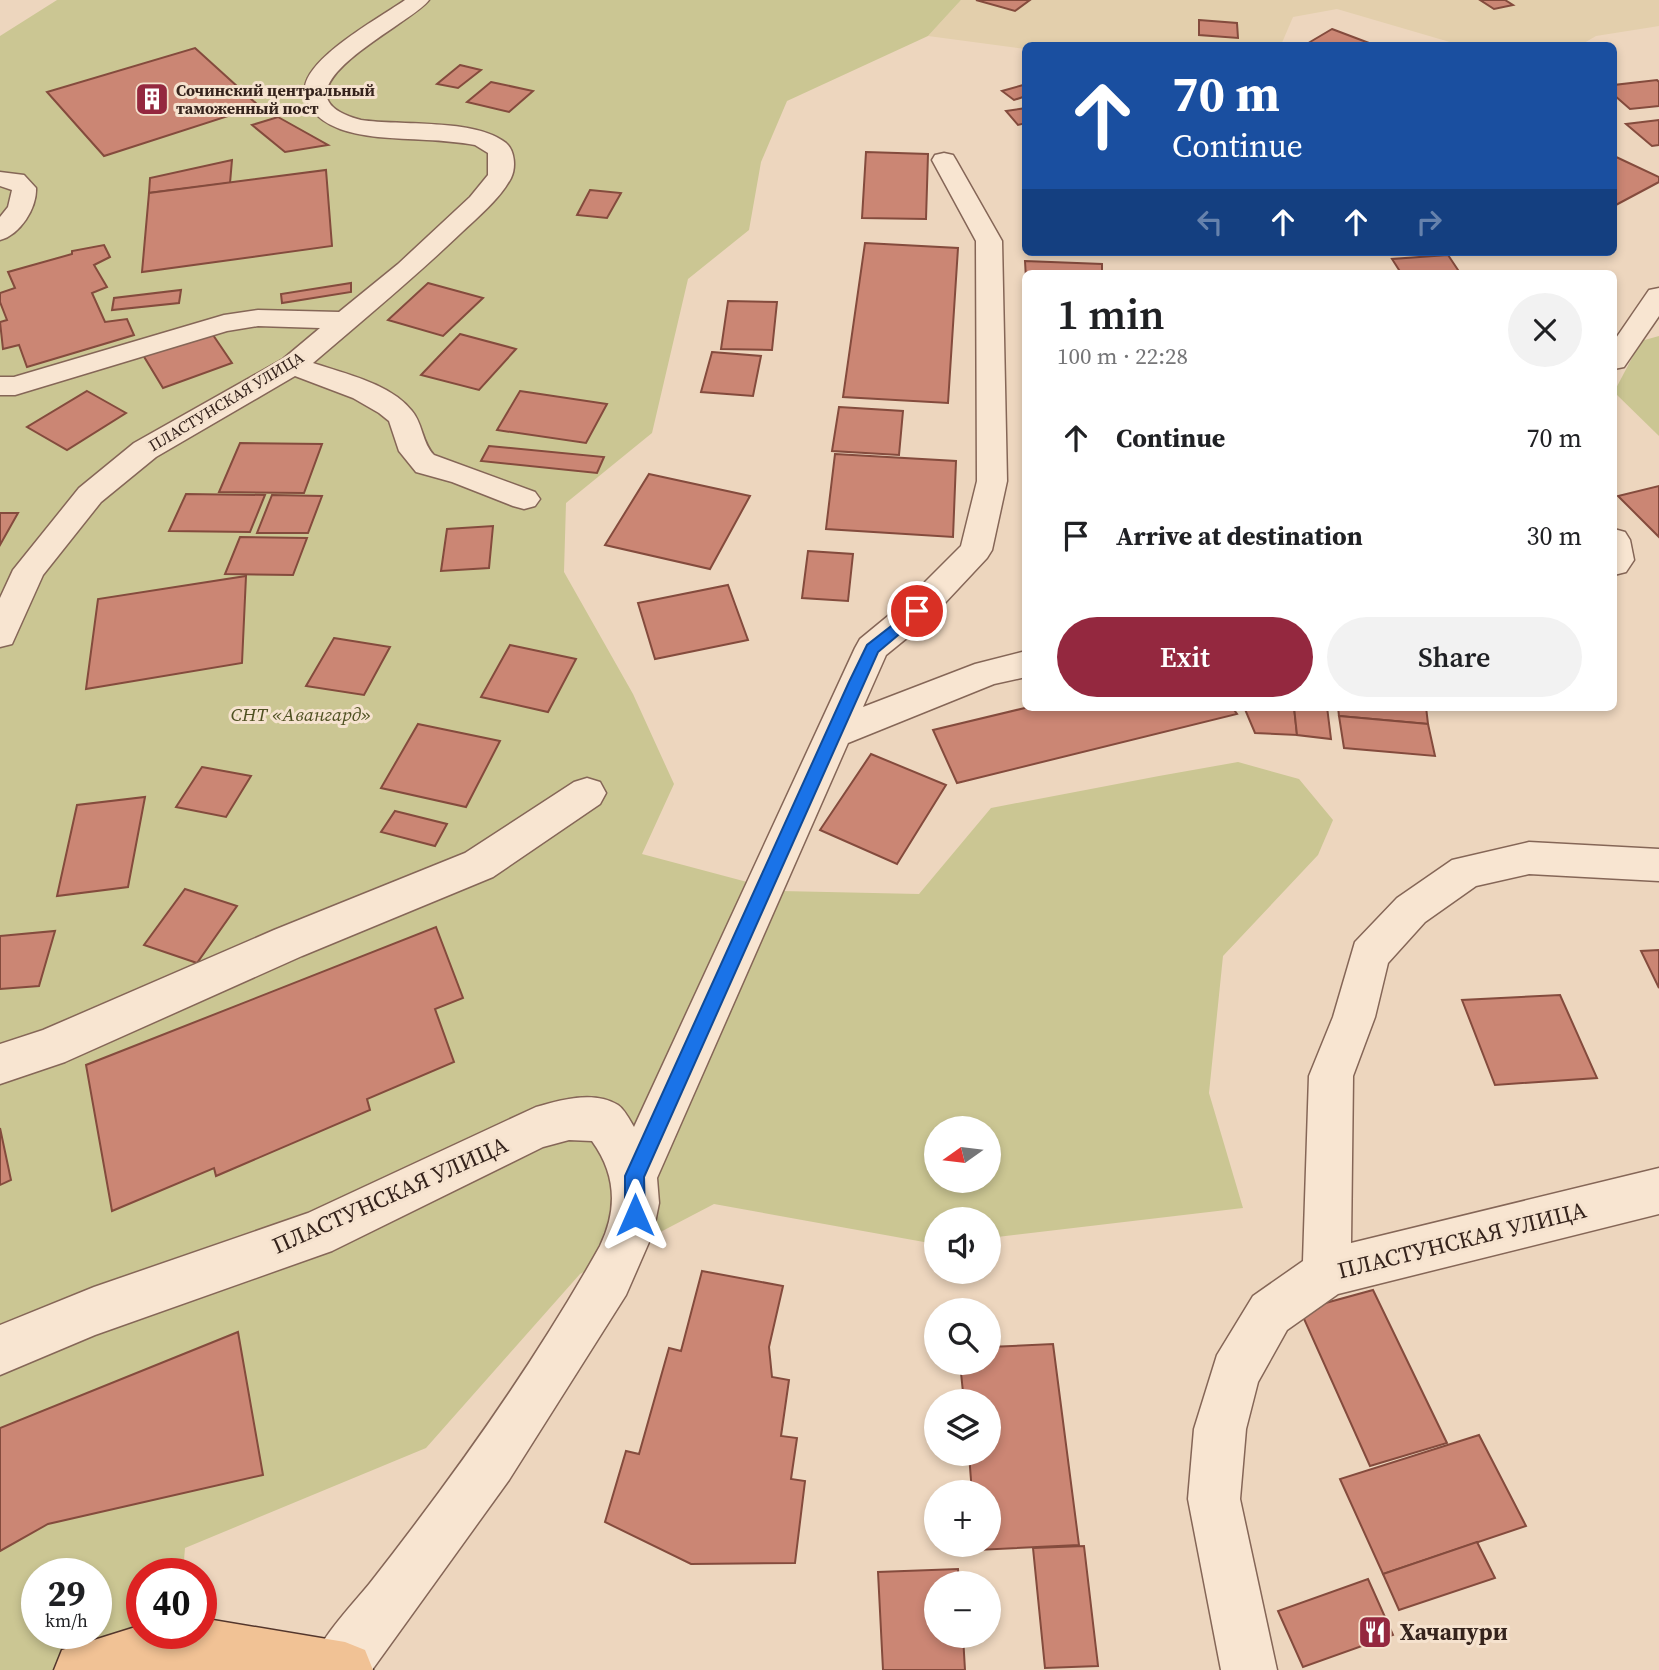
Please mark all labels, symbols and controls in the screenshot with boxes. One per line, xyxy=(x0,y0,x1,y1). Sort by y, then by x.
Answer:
text: 70 m xyxy=(1172,60,1280,127)
icon: ahead xyxy=(1057,70,1148,161)
place label: Сочинский центральный таможенный пост xyxy=(176,79,375,119)
building icon: Сочинский центральный таможенный пост xyxy=(133,80,171,118)
text: Continue xyxy=(1172,124,1303,168)
icon: left xyxy=(1191,203,1229,241)
icon: ahead xyxy=(1264,203,1302,241)
icon: ahead xyxy=(1337,203,1375,241)
icon: right xyxy=(1410,203,1448,241)
text: 1 min xyxy=(1057,285,1165,343)
button: close xyxy=(1508,293,1582,367)
text: 100 m · 22:28 xyxy=(1057,340,1188,372)
street label: ПЛАСТУНСКАЯ УЛИЦА xyxy=(144,346,308,456)
icon: ahead xyxy=(1057,419,1095,457)
text: Continue xyxy=(1116,420,1225,456)
text: 70 m xyxy=(1527,420,1582,456)
icon: arrive xyxy=(1057,517,1095,555)
text: Arrive at destination xyxy=(1116,518,1363,554)
text: 30 m xyxy=(1527,518,1582,554)
pin xyxy=(887,581,947,641)
icon: arrive xyxy=(898,592,936,630)
button: Exit xyxy=(1057,617,1313,697)
button: Share xyxy=(1327,617,1582,697)
park label: СНТ «Авангард» xyxy=(231,701,371,727)
north arrow xyxy=(924,1116,1001,1194)
map controls xyxy=(924,1116,1001,1648)
street label: ПЛАСТУНСКАЯ УЛИЦА xyxy=(267,1128,514,1262)
position arrow xyxy=(598,1178,672,1252)
street label: ПЛАСТУНСКАЯ УЛИЦА xyxy=(1334,1193,1590,1286)
button: sound xyxy=(924,1207,1001,1284)
button: search xyxy=(924,1298,1001,1375)
button: layers xyxy=(924,1389,1001,1466)
button: + xyxy=(924,1480,1001,1557)
speed limit sign: 40 xyxy=(126,1558,217,1649)
text: 29 xyxy=(48,1570,85,1618)
button: − xyxy=(924,1571,1001,1648)
text: km/h xyxy=(45,1608,88,1633)
restaurant icon: Хачапури xyxy=(1356,1613,1394,1651)
place label: Хачапури xyxy=(1400,1616,1508,1648)

